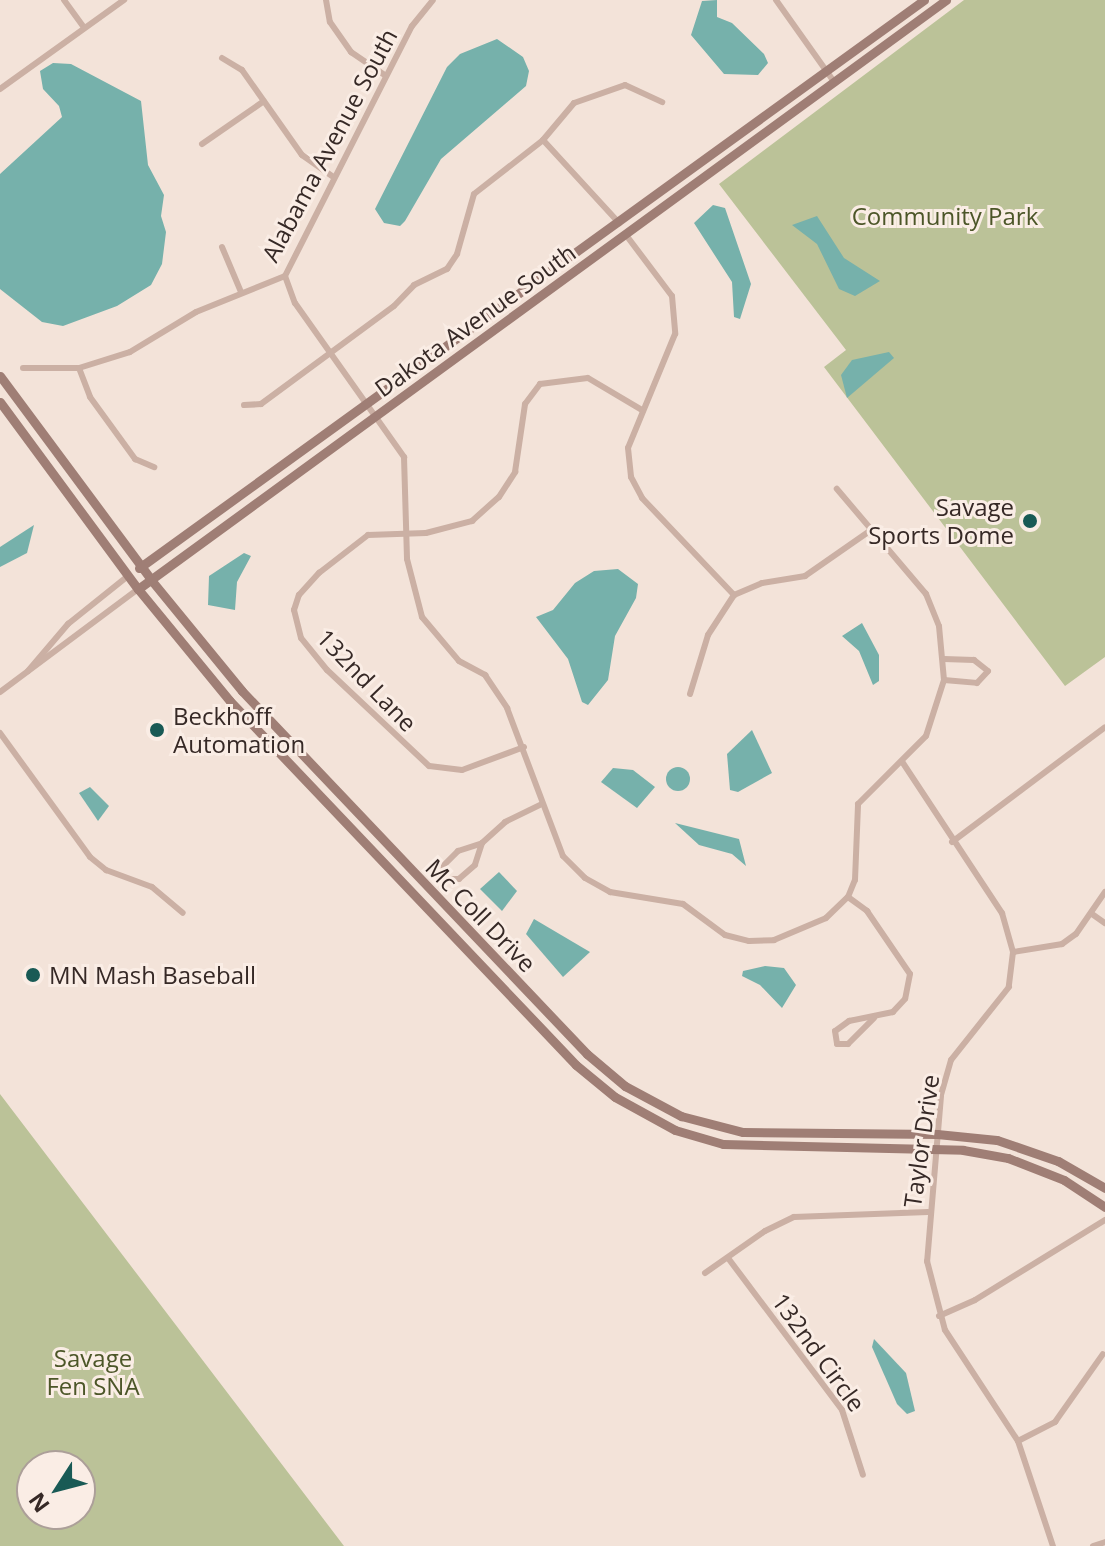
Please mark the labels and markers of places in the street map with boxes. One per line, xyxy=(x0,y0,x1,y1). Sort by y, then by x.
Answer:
place label: Savage Sports Dome xyxy=(868,493,1014,549)
marker: Savage Sports Dome xyxy=(1021,512,1039,530)
place label: Beckhoff Automation xyxy=(173,702,305,758)
marker: Beckhoff Automation xyxy=(148,721,166,739)
place label: MN Mash Baseball xyxy=(49,961,256,989)
marker: MN Mash Baseball xyxy=(24,966,42,984)

